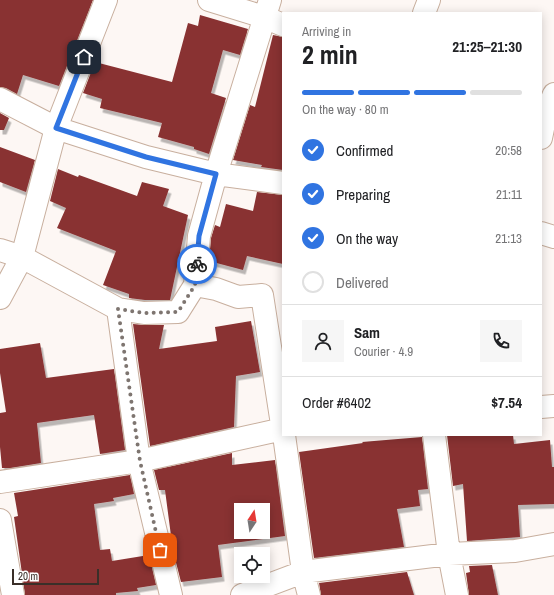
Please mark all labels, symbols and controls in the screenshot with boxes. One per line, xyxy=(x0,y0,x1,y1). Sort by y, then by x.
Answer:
text: Arriving in xyxy=(302,23,351,40)
text: 21:25–21:30 xyxy=(452,36,522,57)
text: 2 min xyxy=(302,37,358,72)
pin xyxy=(67,40,101,74)
icon: home xyxy=(73,46,95,68)
text: On the way · 80 m xyxy=(302,101,389,118)
icon: check xyxy=(302,139,324,161)
text: Confirmed xyxy=(336,140,393,161)
text: 20:58 xyxy=(495,142,522,159)
icon: check xyxy=(302,183,324,205)
text: Preparing xyxy=(336,184,390,205)
text: 21:11 xyxy=(496,186,522,203)
icon: check xyxy=(302,227,324,249)
text: On the way xyxy=(336,228,398,249)
text: 21:13 xyxy=(495,230,522,247)
courier xyxy=(177,244,217,284)
icon: bike xyxy=(186,253,208,275)
text: Delivered xyxy=(336,272,389,293)
button: person xyxy=(302,320,344,362)
button: phone xyxy=(480,320,522,362)
text: Sam xyxy=(354,322,380,343)
text: Courier · 4.9 xyxy=(354,343,413,360)
text: Order #6402 xyxy=(302,392,371,413)
text: $7.54 xyxy=(491,392,522,413)
north arrow xyxy=(234,503,270,539)
map controls xyxy=(234,503,270,583)
pin xyxy=(143,533,177,567)
icon: bag xyxy=(149,539,171,561)
button: locate xyxy=(234,547,270,583)
scale bar xyxy=(12,567,99,586)
text: 20 m xyxy=(18,569,38,583)

